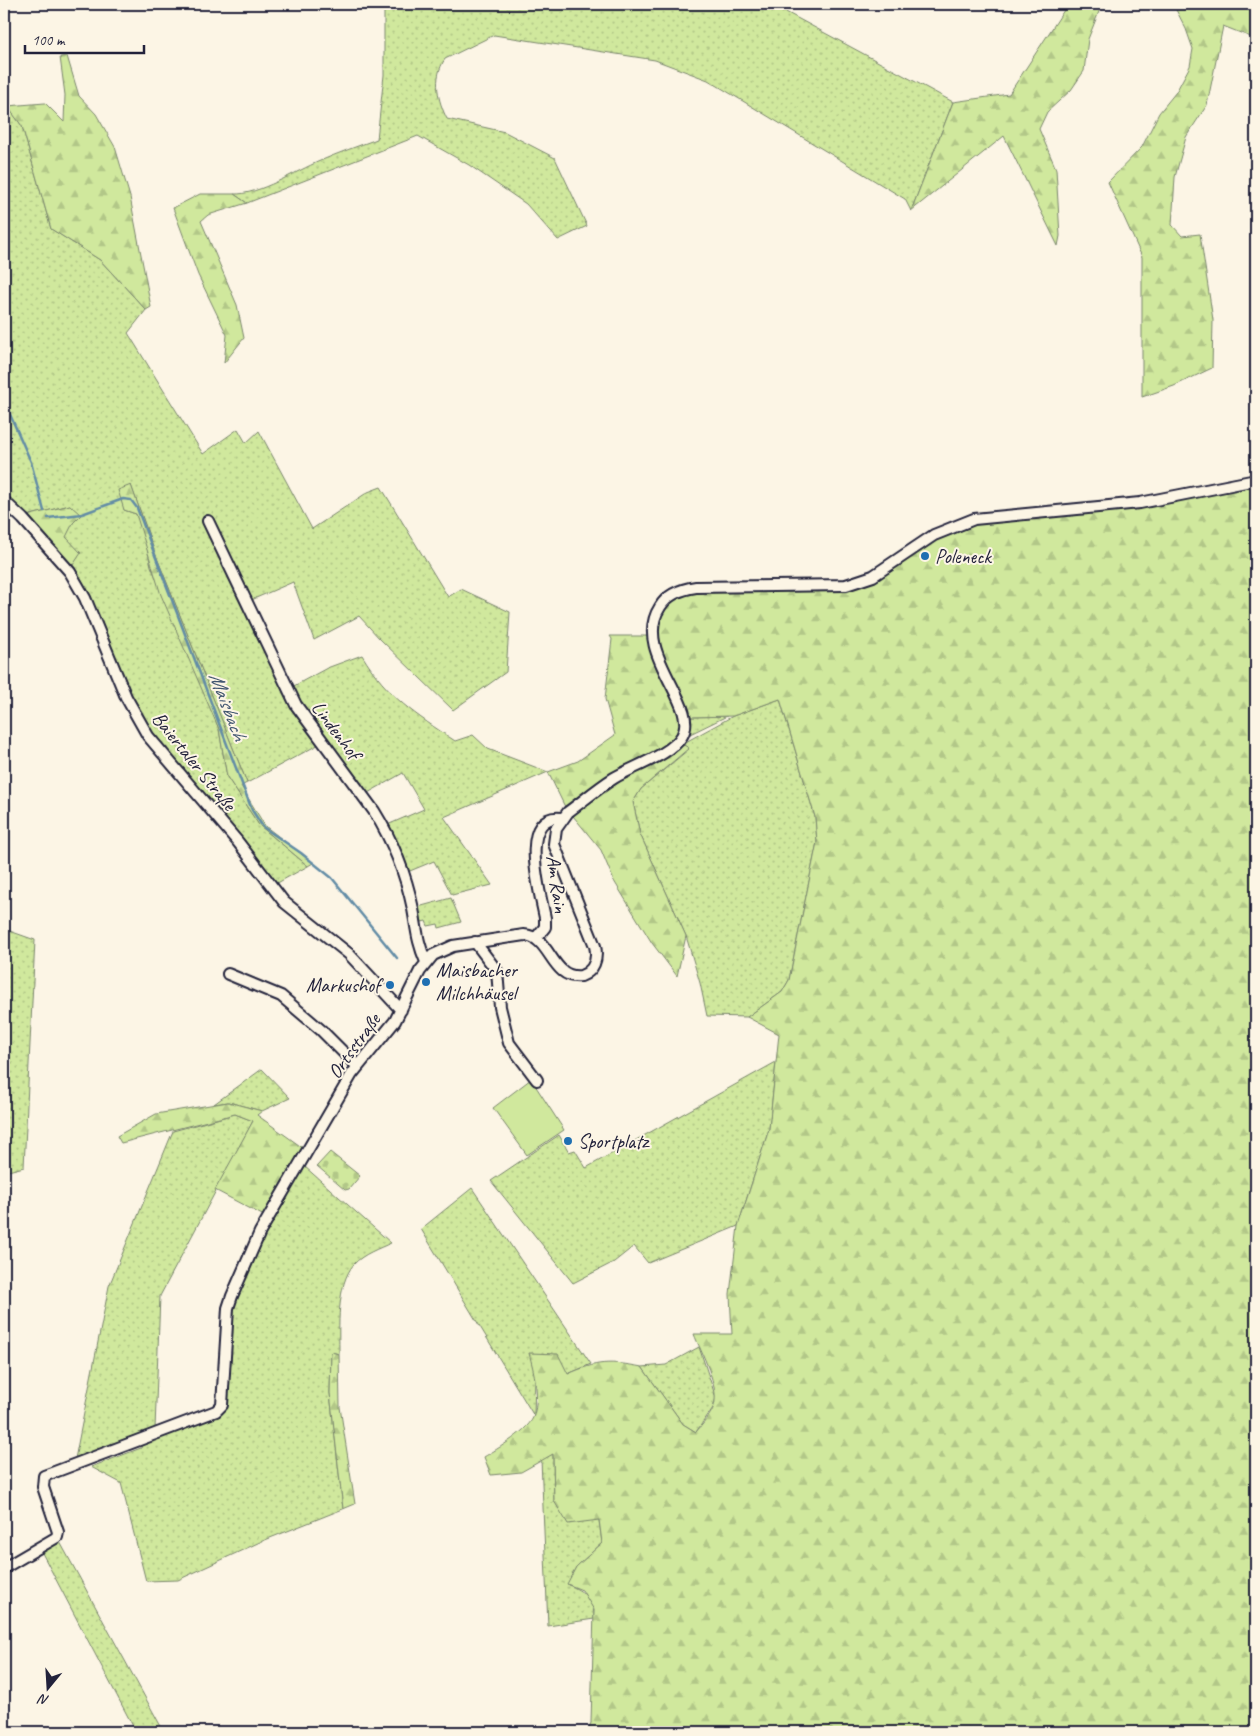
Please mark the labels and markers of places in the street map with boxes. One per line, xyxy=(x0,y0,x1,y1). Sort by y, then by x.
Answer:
place label: Poleneck xyxy=(935,544,993,569)
marker: Poleneck xyxy=(919,550,931,562)
place label: Maisbacher Milchhäusel xyxy=(436,958,520,1006)
place label: Markushof xyxy=(306,973,384,998)
marker: Maisbacher Milchhäusel xyxy=(420,976,432,988)
marker: Markushof xyxy=(384,979,396,991)
place label: Sportplatz xyxy=(578,1129,651,1154)
marker: Sportplatz xyxy=(562,1135,574,1147)

